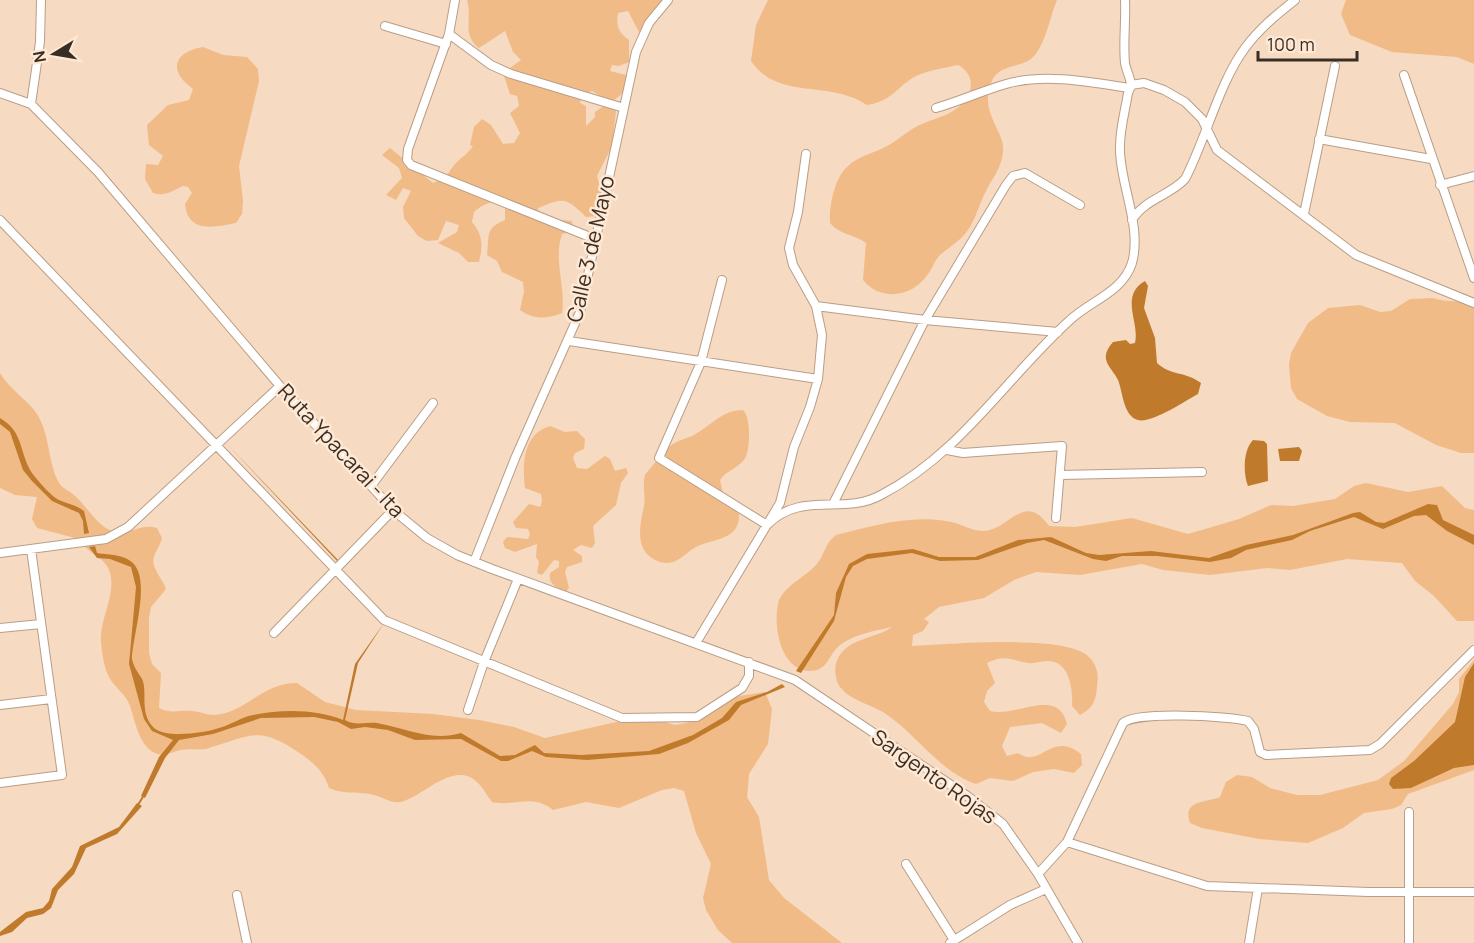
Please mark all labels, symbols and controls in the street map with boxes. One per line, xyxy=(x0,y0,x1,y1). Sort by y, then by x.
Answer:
north arrow xyxy=(24,24,84,84)
scale bar xyxy=(1258,24,1357,62)
text: 100 m xyxy=(1267,32,1315,56)
text: N xyxy=(27,49,51,65)
street label: Calle 3 de Mayo xyxy=(560,173,620,325)
street label: Ruta Ypacarai - Ita xyxy=(272,377,411,523)
street label: Sargento Rojas xyxy=(866,723,1003,830)

